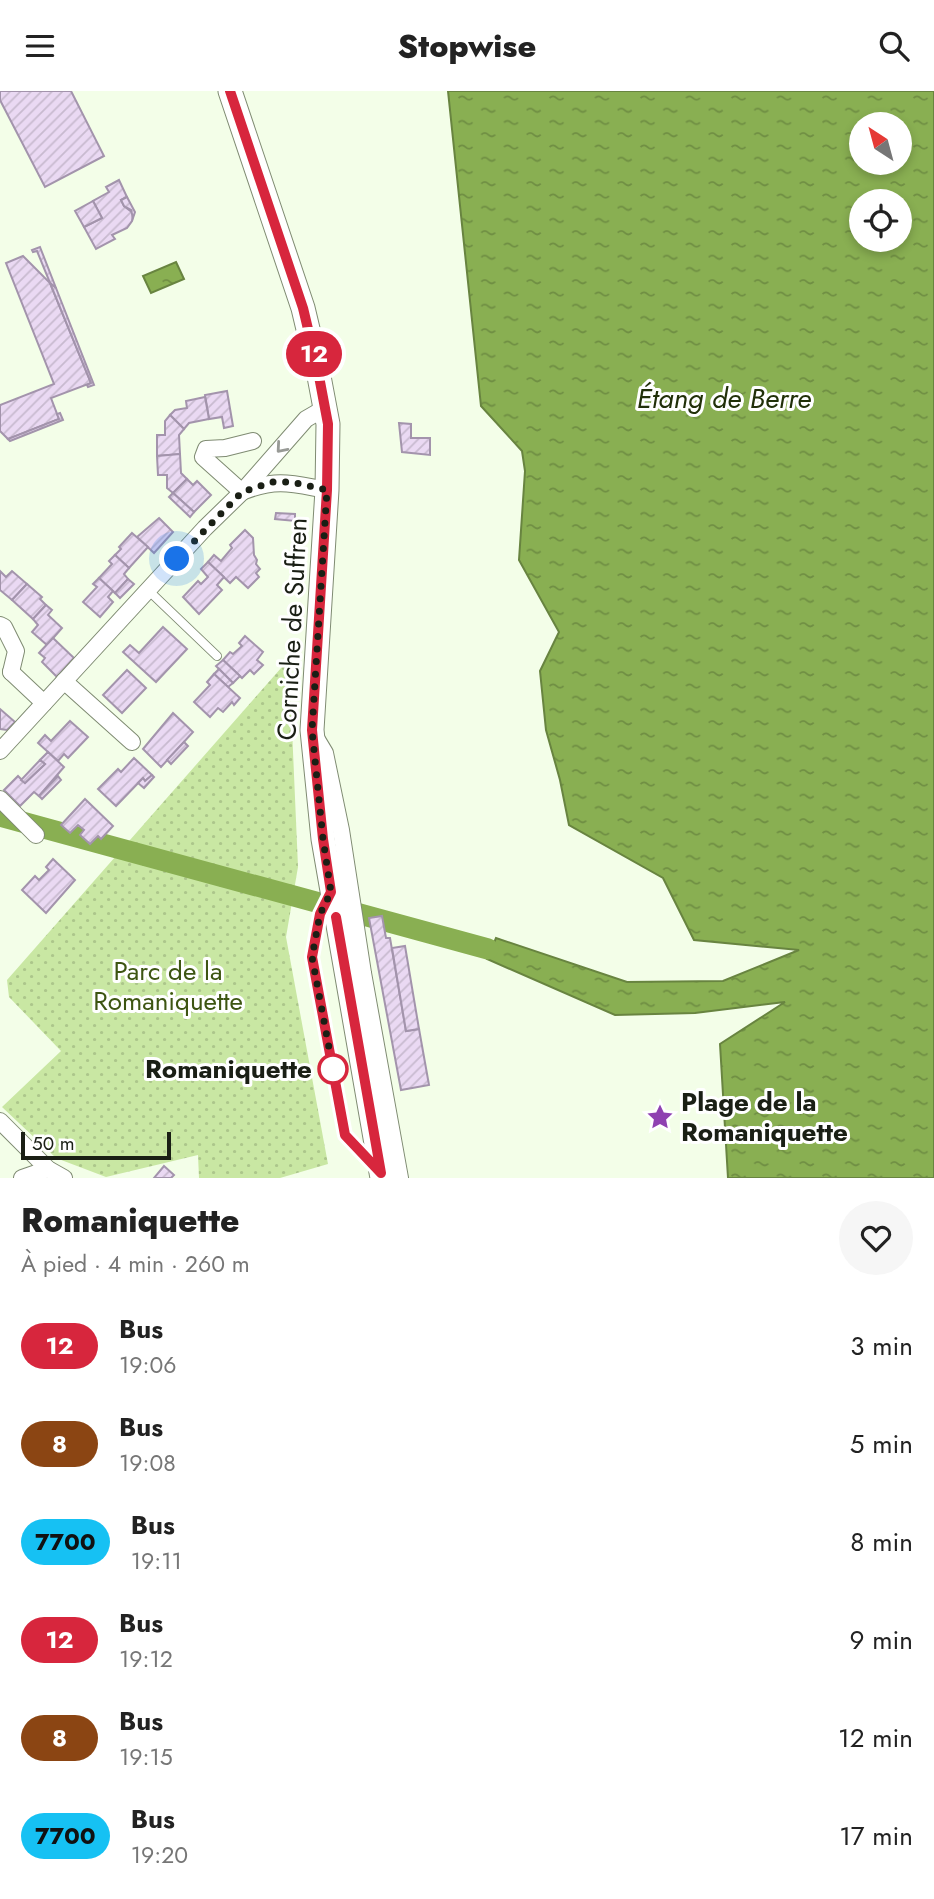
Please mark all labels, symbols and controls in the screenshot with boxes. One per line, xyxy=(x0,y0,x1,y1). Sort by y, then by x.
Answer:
text: Stopwise xyxy=(398,23,536,69)
icon: menu xyxy=(21,27,59,65)
icon: search xyxy=(875,27,913,65)
north arrow xyxy=(849,112,912,175)
map controls xyxy=(849,112,912,252)
button: locate xyxy=(849,189,912,252)
line badge: 12 xyxy=(282,331,346,377)
text: 12 xyxy=(300,336,328,371)
water label: Étang de Berre xyxy=(637,378,811,419)
one-way arrow xyxy=(277,439,290,452)
street label: Corniche de Suffren xyxy=(267,517,317,741)
your location xyxy=(159,541,194,576)
park label: Parc de la Romaniquette xyxy=(93,952,243,1020)
place label: Romaniquette xyxy=(145,1050,312,1088)
marker: Romaniquette xyxy=(318,1054,348,1084)
place label: Plage de la Romaniquette xyxy=(681,1083,848,1151)
place icon: Plage de la Romaniquette xyxy=(645,1102,675,1132)
scale bar xyxy=(21,1129,172,1161)
text: 50 m xyxy=(32,1130,75,1157)
text: Romaniquette xyxy=(21,1197,239,1244)
button: heart xyxy=(839,1201,913,1275)
text: À pied · 4 min · 260 m xyxy=(21,1247,250,1281)
text: Bus xyxy=(119,1310,163,1348)
text: 3 min xyxy=(850,1327,913,1365)
text: 12 xyxy=(46,1328,73,1363)
text: 19:06 xyxy=(119,1348,177,1382)
text: Bus xyxy=(119,1408,163,1446)
text: 5 min xyxy=(850,1425,913,1463)
text: 8 xyxy=(52,1426,67,1461)
text: 19:08 xyxy=(119,1446,176,1480)
text: Bus xyxy=(131,1506,175,1544)
text: 8 min xyxy=(850,1523,913,1561)
text: 7700 xyxy=(35,1524,96,1559)
text: 19:11 xyxy=(131,1544,182,1578)
text: Bus xyxy=(119,1604,163,1642)
text: 9 min xyxy=(850,1621,913,1659)
text: 12 xyxy=(46,1622,73,1657)
text: 19:12 xyxy=(119,1642,173,1676)
text: Bus xyxy=(119,1702,163,1740)
text: 12 min xyxy=(838,1719,913,1757)
text: 8 xyxy=(52,1720,67,1755)
text: 19:15 xyxy=(119,1740,173,1774)
text: Bus xyxy=(131,1800,175,1838)
text: 17 min xyxy=(839,1817,913,1855)
text: 7700 xyxy=(35,1818,96,1853)
text: 19:20 xyxy=(131,1838,188,1872)

